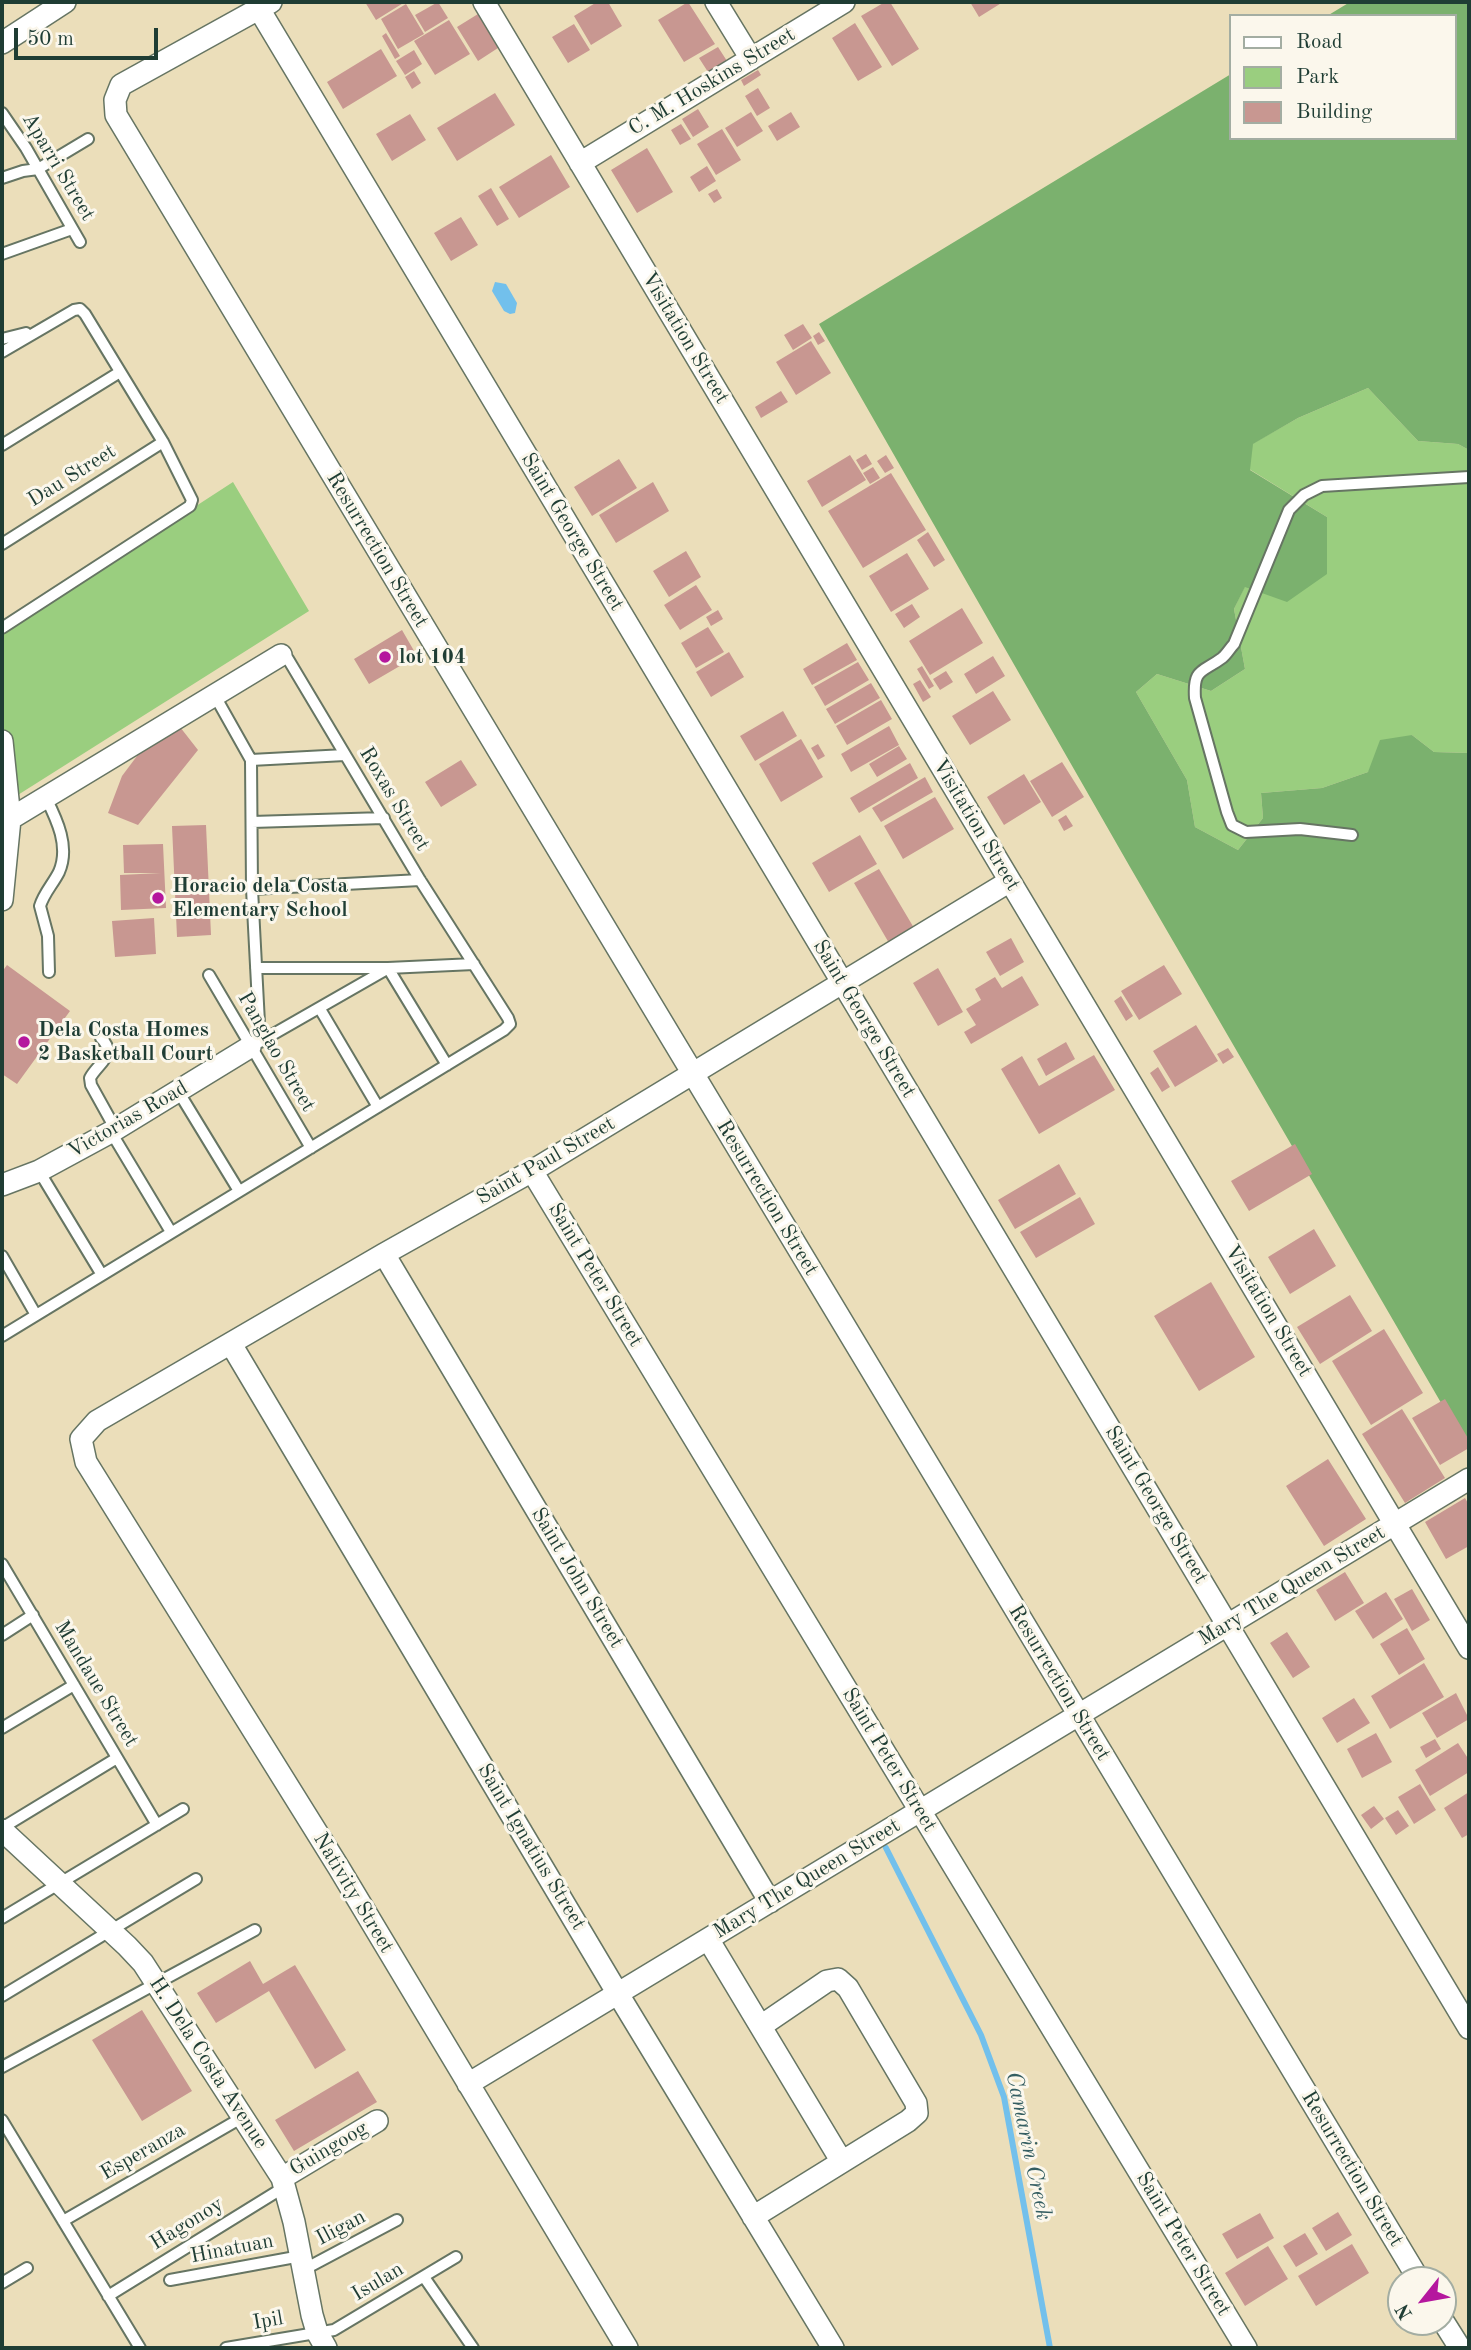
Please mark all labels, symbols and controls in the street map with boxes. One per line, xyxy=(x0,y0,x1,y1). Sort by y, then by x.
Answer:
scale bar xyxy=(18,14,161,58)
legend xyxy=(1230,14,1457,140)
street label: C. M. Hoskins Street xyxy=(624,22,800,142)
text: 50 m xyxy=(27,29,74,50)
text: Road xyxy=(1296,32,1343,53)
text: Park xyxy=(1296,67,1339,88)
text: Building xyxy=(1296,102,1372,123)
street label: Aparri Street xyxy=(16,108,100,226)
street label: Visitation Street xyxy=(636,267,734,409)
street label: Dau Street xyxy=(23,439,121,513)
street label: Saint George Street xyxy=(515,448,629,616)
street label: Resurrection Street xyxy=(321,467,433,633)
place label: lot 104 xyxy=(399,644,466,670)
marker: lot 104 xyxy=(377,649,393,665)
street label: Roxas Street xyxy=(353,742,435,856)
street label: Visitation Street xyxy=(927,754,1025,896)
place label: Horacio dela Costa Elementary School xyxy=(172,873,348,923)
marker: Horacio dela Costa Elementary School xyxy=(150,890,166,906)
street label: Saint George Street xyxy=(807,935,921,1103)
street label: Panglao Street xyxy=(231,988,321,1116)
place label: Dela Costa Homes 2 Basketball Court xyxy=(38,1017,213,1067)
marker: Dela Costa Homes 2 Basketball Court xyxy=(16,1034,32,1050)
street label: Victorias Road xyxy=(64,1076,192,1164)
street label: Saint Paul Street xyxy=(472,1111,620,1211)
street label: Resurrection Street xyxy=(711,1115,823,1281)
street label: Saint Peter Street xyxy=(542,1198,648,1352)
street label: Visitation Street xyxy=(1219,1240,1317,1382)
street label: Saint George Street xyxy=(1099,1421,1213,1589)
street label: Saint John Street xyxy=(525,1503,629,1653)
street label: Mary The Queen Street xyxy=(1194,1520,1390,1652)
street label: Resurrection Street xyxy=(1003,1600,1115,1766)
street label: Mandaue Street xyxy=(48,1616,144,1752)
street label: Saint Peter Street xyxy=(836,1683,942,1837)
street label: Saint Ignatius Street xyxy=(471,1759,591,1935)
street label: Mary The Queen Street xyxy=(709,1813,905,1945)
street label: Nativity Street xyxy=(307,1828,399,1958)
street label: H. Dela Costa Avenue xyxy=(143,1972,273,2154)
water label: Camarin Creek xyxy=(999,2069,1057,2223)
street label: Resurrection Street xyxy=(1296,2086,1408,2252)
street label: Guingoog xyxy=(285,2116,373,2182)
street label: Esperanza xyxy=(96,2118,190,2186)
street label: Saint Peter Street xyxy=(1130,2167,1236,2321)
street label: Hagonoy xyxy=(146,2192,228,2256)
street label: Iligan xyxy=(312,2205,370,2251)
street label: Hinatuan xyxy=(188,2229,276,2269)
street label: Isulan xyxy=(348,2257,408,2307)
north arrow xyxy=(1387,2266,1457,2336)
text: N xyxy=(1393,2300,1417,2322)
street label: Ipil xyxy=(251,2306,285,2336)

